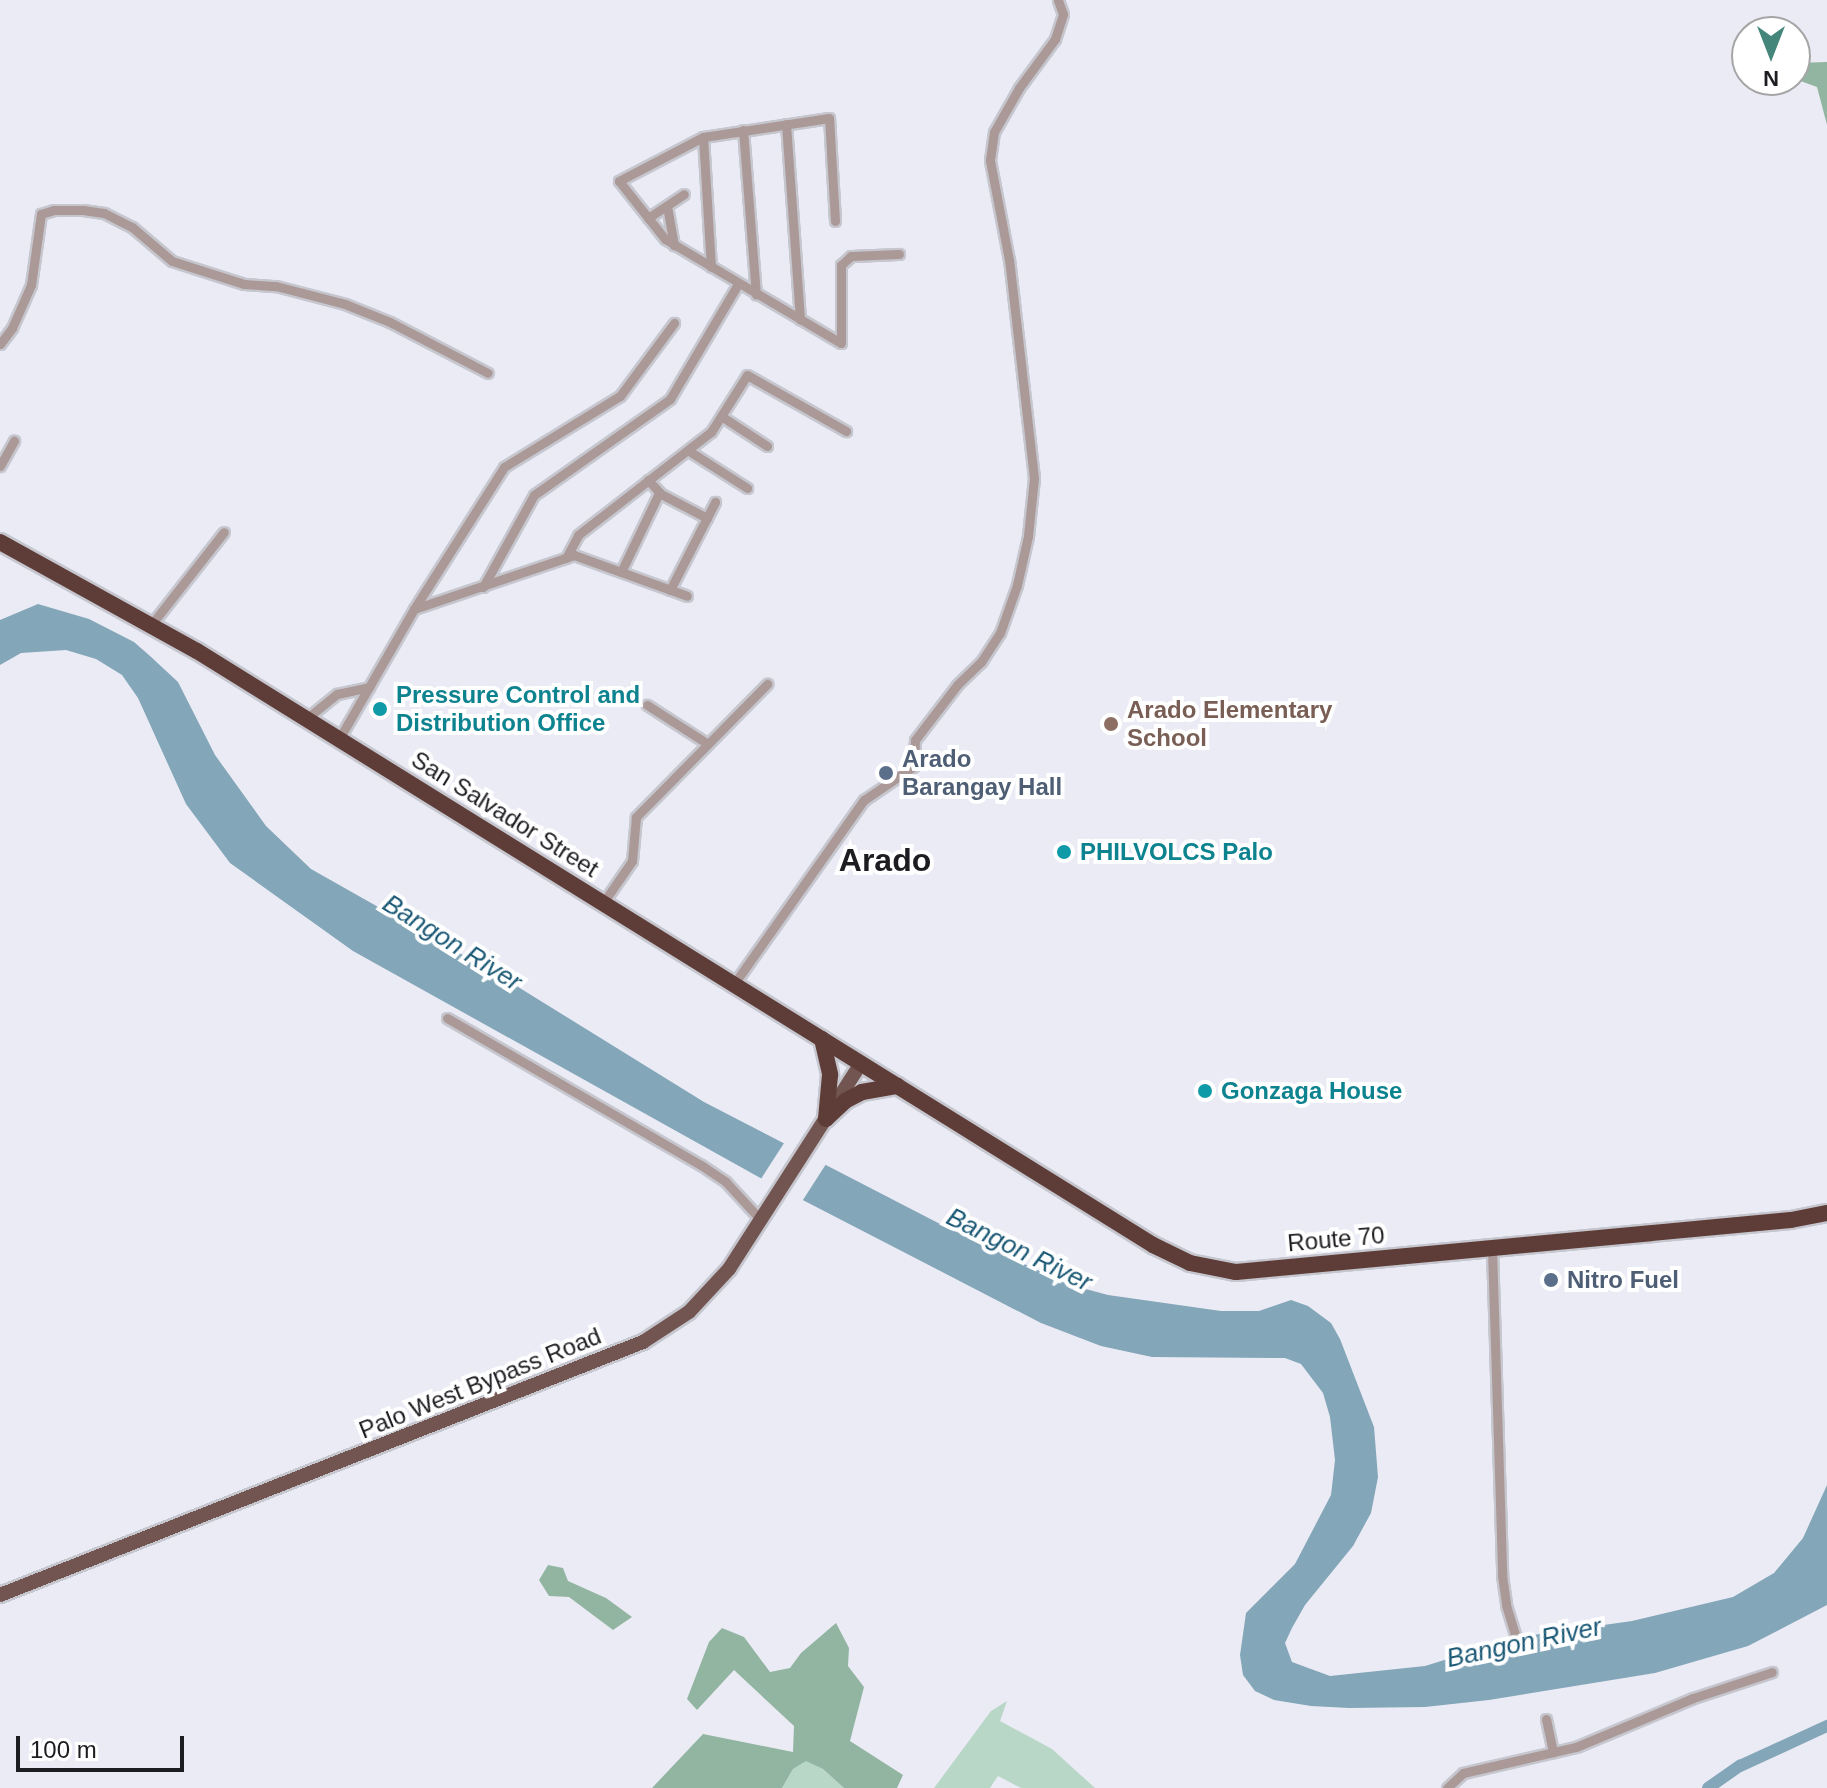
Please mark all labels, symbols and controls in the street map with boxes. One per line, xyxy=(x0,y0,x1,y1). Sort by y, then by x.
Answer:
north arrow xyxy=(1731,16,1811,96)
text: N xyxy=(1763,66,1779,91)
place label: Pressure Control and Distribution Office xyxy=(396,681,640,737)
place label: Arado Elementary School xyxy=(1127,696,1332,752)
marker: Pressure Control and Distribution Office xyxy=(371,700,389,718)
marker: Arado Elementary School xyxy=(1102,715,1120,733)
street label: San Salvador Street xyxy=(406,745,604,883)
place label: Arado Barangay Hall xyxy=(902,745,1062,801)
marker: Arado Barangay Hall xyxy=(877,764,895,782)
place label: PHILVOLCS Palo xyxy=(1080,838,1273,866)
district label: Arado xyxy=(839,841,931,879)
marker: PHILVOLCS Palo xyxy=(1055,843,1073,861)
water label: Bangon River xyxy=(377,888,527,998)
place label: Gonzaga House xyxy=(1221,1077,1402,1105)
marker: Gonzaga House xyxy=(1196,1082,1214,1100)
water label: Bangon River xyxy=(941,1201,1097,1299)
street label: Route 70 xyxy=(1286,1220,1386,1258)
place label: Nitro Fuel xyxy=(1567,1266,1679,1294)
marker: Nitro Fuel xyxy=(1542,1271,1560,1289)
street label: Palo West Bypass Road xyxy=(355,1321,605,1445)
water label: Bangon River xyxy=(1444,1611,1604,1675)
scale bar xyxy=(20,1720,188,1770)
text: 100 m xyxy=(30,1736,97,1763)

